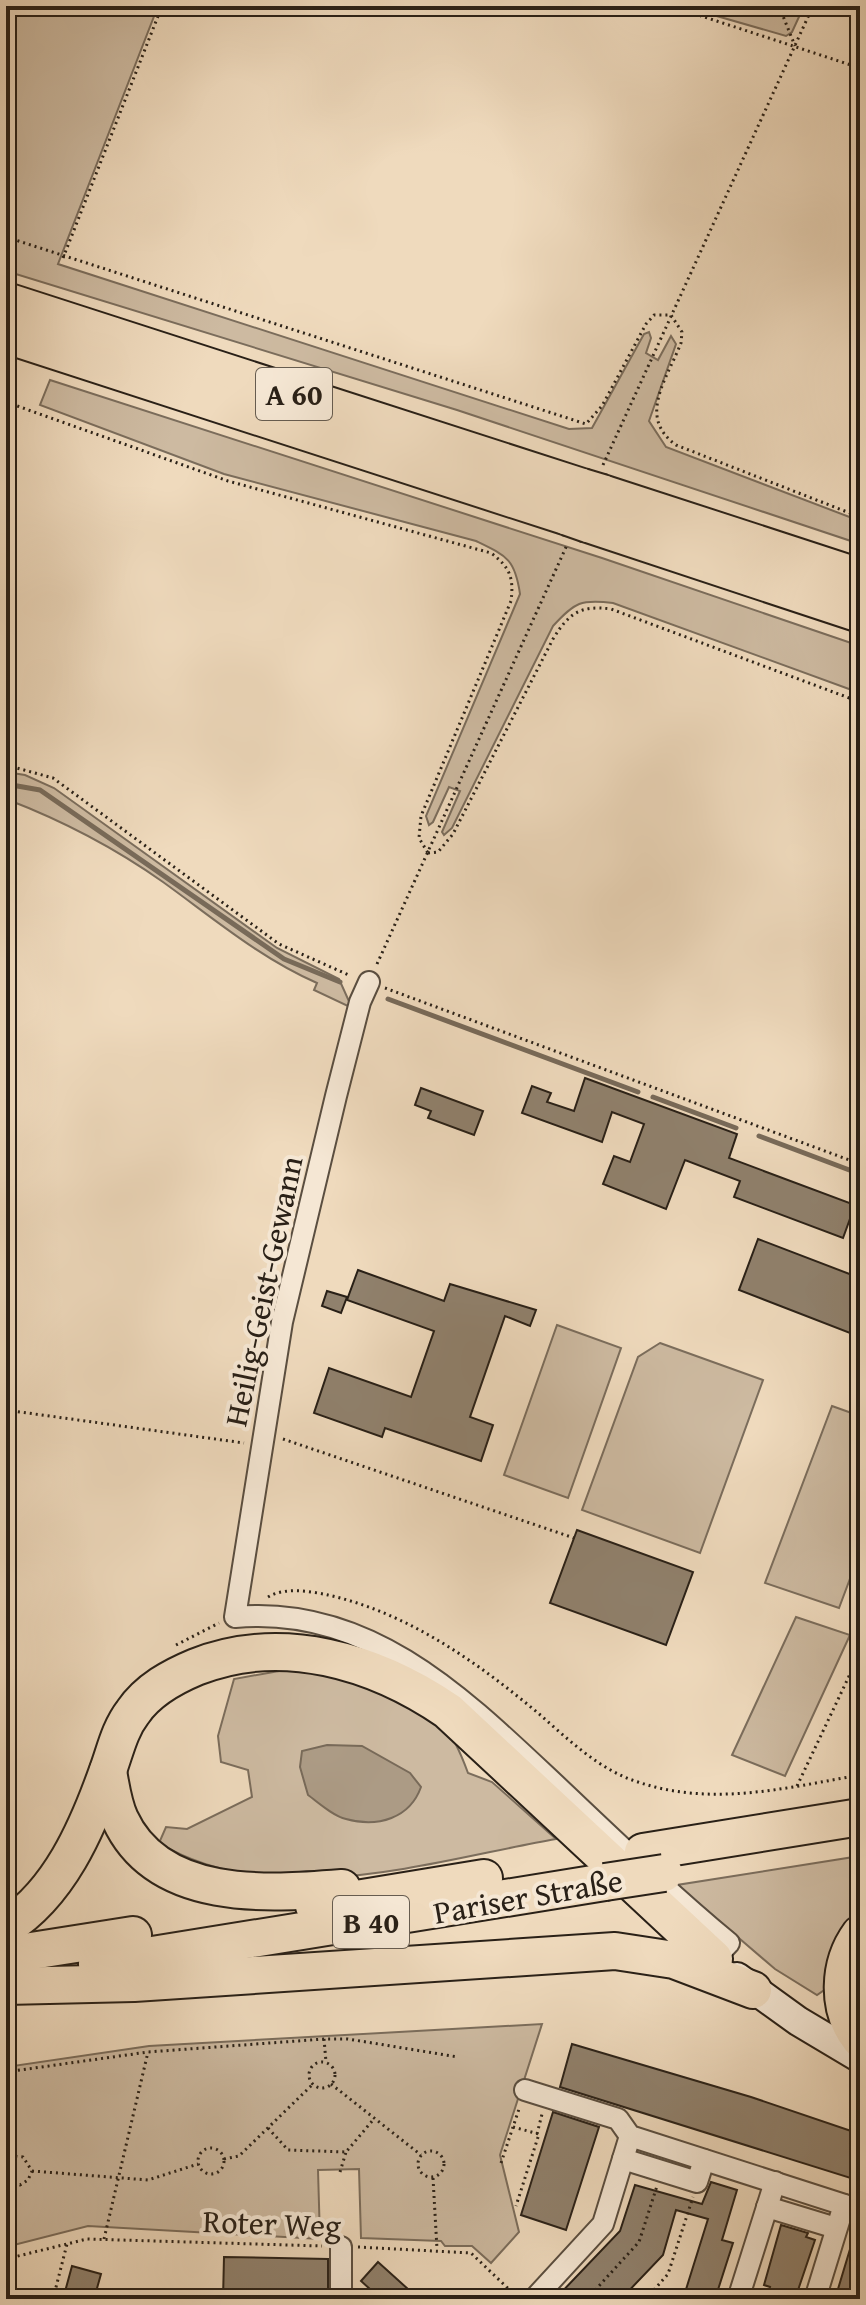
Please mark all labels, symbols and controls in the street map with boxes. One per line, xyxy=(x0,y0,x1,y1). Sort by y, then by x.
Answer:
road number: A 60 xyxy=(256,368,332,420)
street label: Heilig-Geist-Gewann xyxy=(211,1152,315,1430)
street label: Pariser Straße xyxy=(430,1856,626,1936)
road number: B 40 xyxy=(333,1896,409,1948)
street label: Roter Weg xyxy=(202,2197,342,2249)

